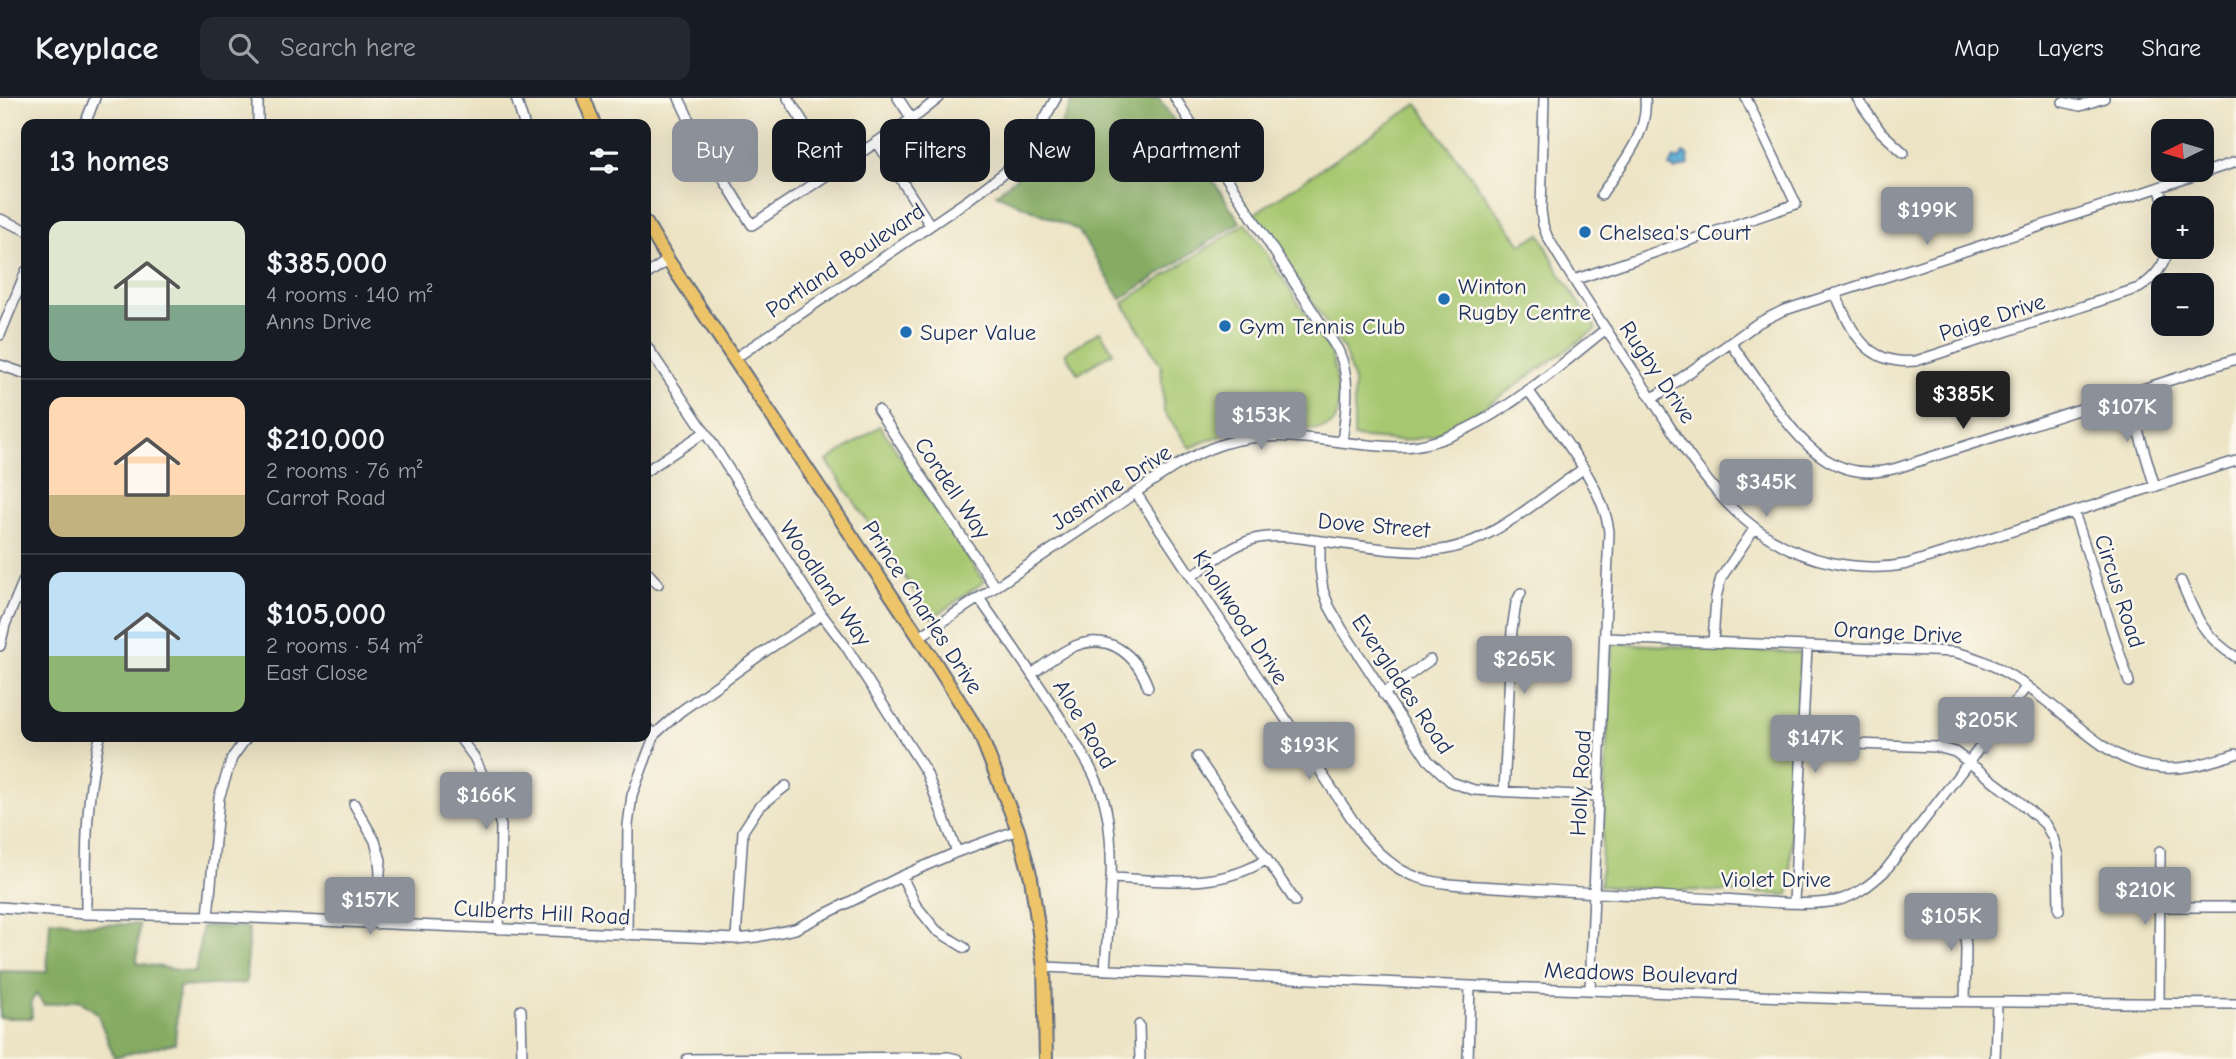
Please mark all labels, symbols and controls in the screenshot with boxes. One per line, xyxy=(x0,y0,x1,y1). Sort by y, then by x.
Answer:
search box xyxy=(200,17,690,80)
text: Keyplace xyxy=(35,29,158,67)
icon: search xyxy=(224,29,262,67)
text: Search here xyxy=(280,33,416,63)
text: Map xyxy=(1954,34,2000,62)
text: Layers xyxy=(2038,34,2103,62)
text: Share xyxy=(2141,34,2201,62)
chip: Buy xyxy=(672,119,758,182)
chip: Rent xyxy=(772,119,866,182)
chip: Filters xyxy=(880,119,990,182)
chip: New xyxy=(1004,119,1095,182)
chip: Apartment xyxy=(1109,119,1264,182)
north arrow xyxy=(2151,119,2214,182)
map controls xyxy=(2151,119,2214,336)
icon: filters xyxy=(585,142,623,180)
text: 13 homes xyxy=(49,144,169,179)
pin: $199K xyxy=(1878,188,1976,247)
text: $199K xyxy=(1897,196,1957,223)
button: + xyxy=(2151,196,2214,259)
street label: Portland Boulevard xyxy=(761,197,930,324)
place label: Chelsea's Court xyxy=(1599,219,1752,246)
marker: Chelsea's Court xyxy=(1577,224,1593,240)
text: $385,000 xyxy=(266,246,387,281)
icon: home xyxy=(105,249,189,333)
place label: Winton Rugby Centre xyxy=(1458,273,1591,326)
button: − xyxy=(2151,273,2214,336)
text: 4 rooms · 140 m² xyxy=(266,281,433,308)
street label: Paige Drive xyxy=(1936,288,2049,347)
marker: Winton Rugby Centre xyxy=(1436,291,1452,307)
text: Anns Drive xyxy=(266,308,372,335)
place label: Gym Tennis Club xyxy=(1239,313,1405,340)
street label: Rugby Drive xyxy=(1614,316,1702,428)
marker: Gym Tennis Club xyxy=(1217,318,1233,334)
place label: Super Value xyxy=(920,319,1036,346)
marker: Super Value xyxy=(898,324,914,340)
pin: $385K xyxy=(1914,372,2012,431)
text: $385K xyxy=(1932,380,1994,407)
pin: $107K xyxy=(2078,384,2176,444)
pin: $153K xyxy=(1212,392,1310,452)
text: $107K xyxy=(2097,393,2157,420)
text: $153K xyxy=(1231,401,1291,428)
text: $210,000 xyxy=(266,422,385,457)
icon: home xyxy=(105,425,189,509)
street label: Cordell Way xyxy=(909,432,997,545)
street label: Jasmine Drive xyxy=(1046,439,1176,536)
text: 2 rooms · 76 m² xyxy=(266,457,422,484)
pin: $345K xyxy=(1717,460,1815,519)
text: $345K xyxy=(1735,468,1797,495)
text: Carrot Road xyxy=(266,484,386,511)
street label: Dove Street xyxy=(1317,507,1432,544)
street label: Woodland Way xyxy=(774,515,878,652)
street label: Prince Charles Drive xyxy=(857,516,989,699)
street label: Circus Road xyxy=(2089,531,2151,651)
street label: Knollwood Drive xyxy=(1187,545,1294,690)
text: $105,000 xyxy=(266,597,386,632)
icon: home xyxy=(105,600,189,684)
street label: Everglades Road xyxy=(1346,609,1459,759)
street label: Orange Drive xyxy=(1833,616,1963,649)
text: 2 rooms · 54 m² xyxy=(266,632,423,659)
pin: $265K xyxy=(1475,636,1573,696)
text: $265K xyxy=(1493,645,1555,672)
text: East Close xyxy=(266,659,368,686)
street label: Aloe Road xyxy=(1047,675,1122,774)
pin: $205K xyxy=(1937,698,2035,757)
text: $205K xyxy=(1954,706,2018,733)
pin: $147K xyxy=(1766,716,1864,775)
pin: $193K xyxy=(1260,722,1358,782)
text: $147K xyxy=(1787,724,1843,751)
street label: Holly Road xyxy=(1564,729,1597,837)
text: $193K xyxy=(1279,731,1339,758)
pin: $166K xyxy=(437,772,535,832)
text: $166K xyxy=(456,781,516,808)
street label: Violet Drive xyxy=(1721,866,1831,893)
pin: $210K xyxy=(2096,868,2194,927)
text: $210K xyxy=(2115,876,2175,903)
pin: $157K xyxy=(321,878,419,937)
text: $157K xyxy=(341,886,399,913)
street label: Culberts Hill Road xyxy=(453,894,631,931)
pin: $105K xyxy=(1902,894,2000,953)
text: $105K xyxy=(1920,902,1982,929)
street label: Meadows Boulevard xyxy=(1543,957,1739,990)

